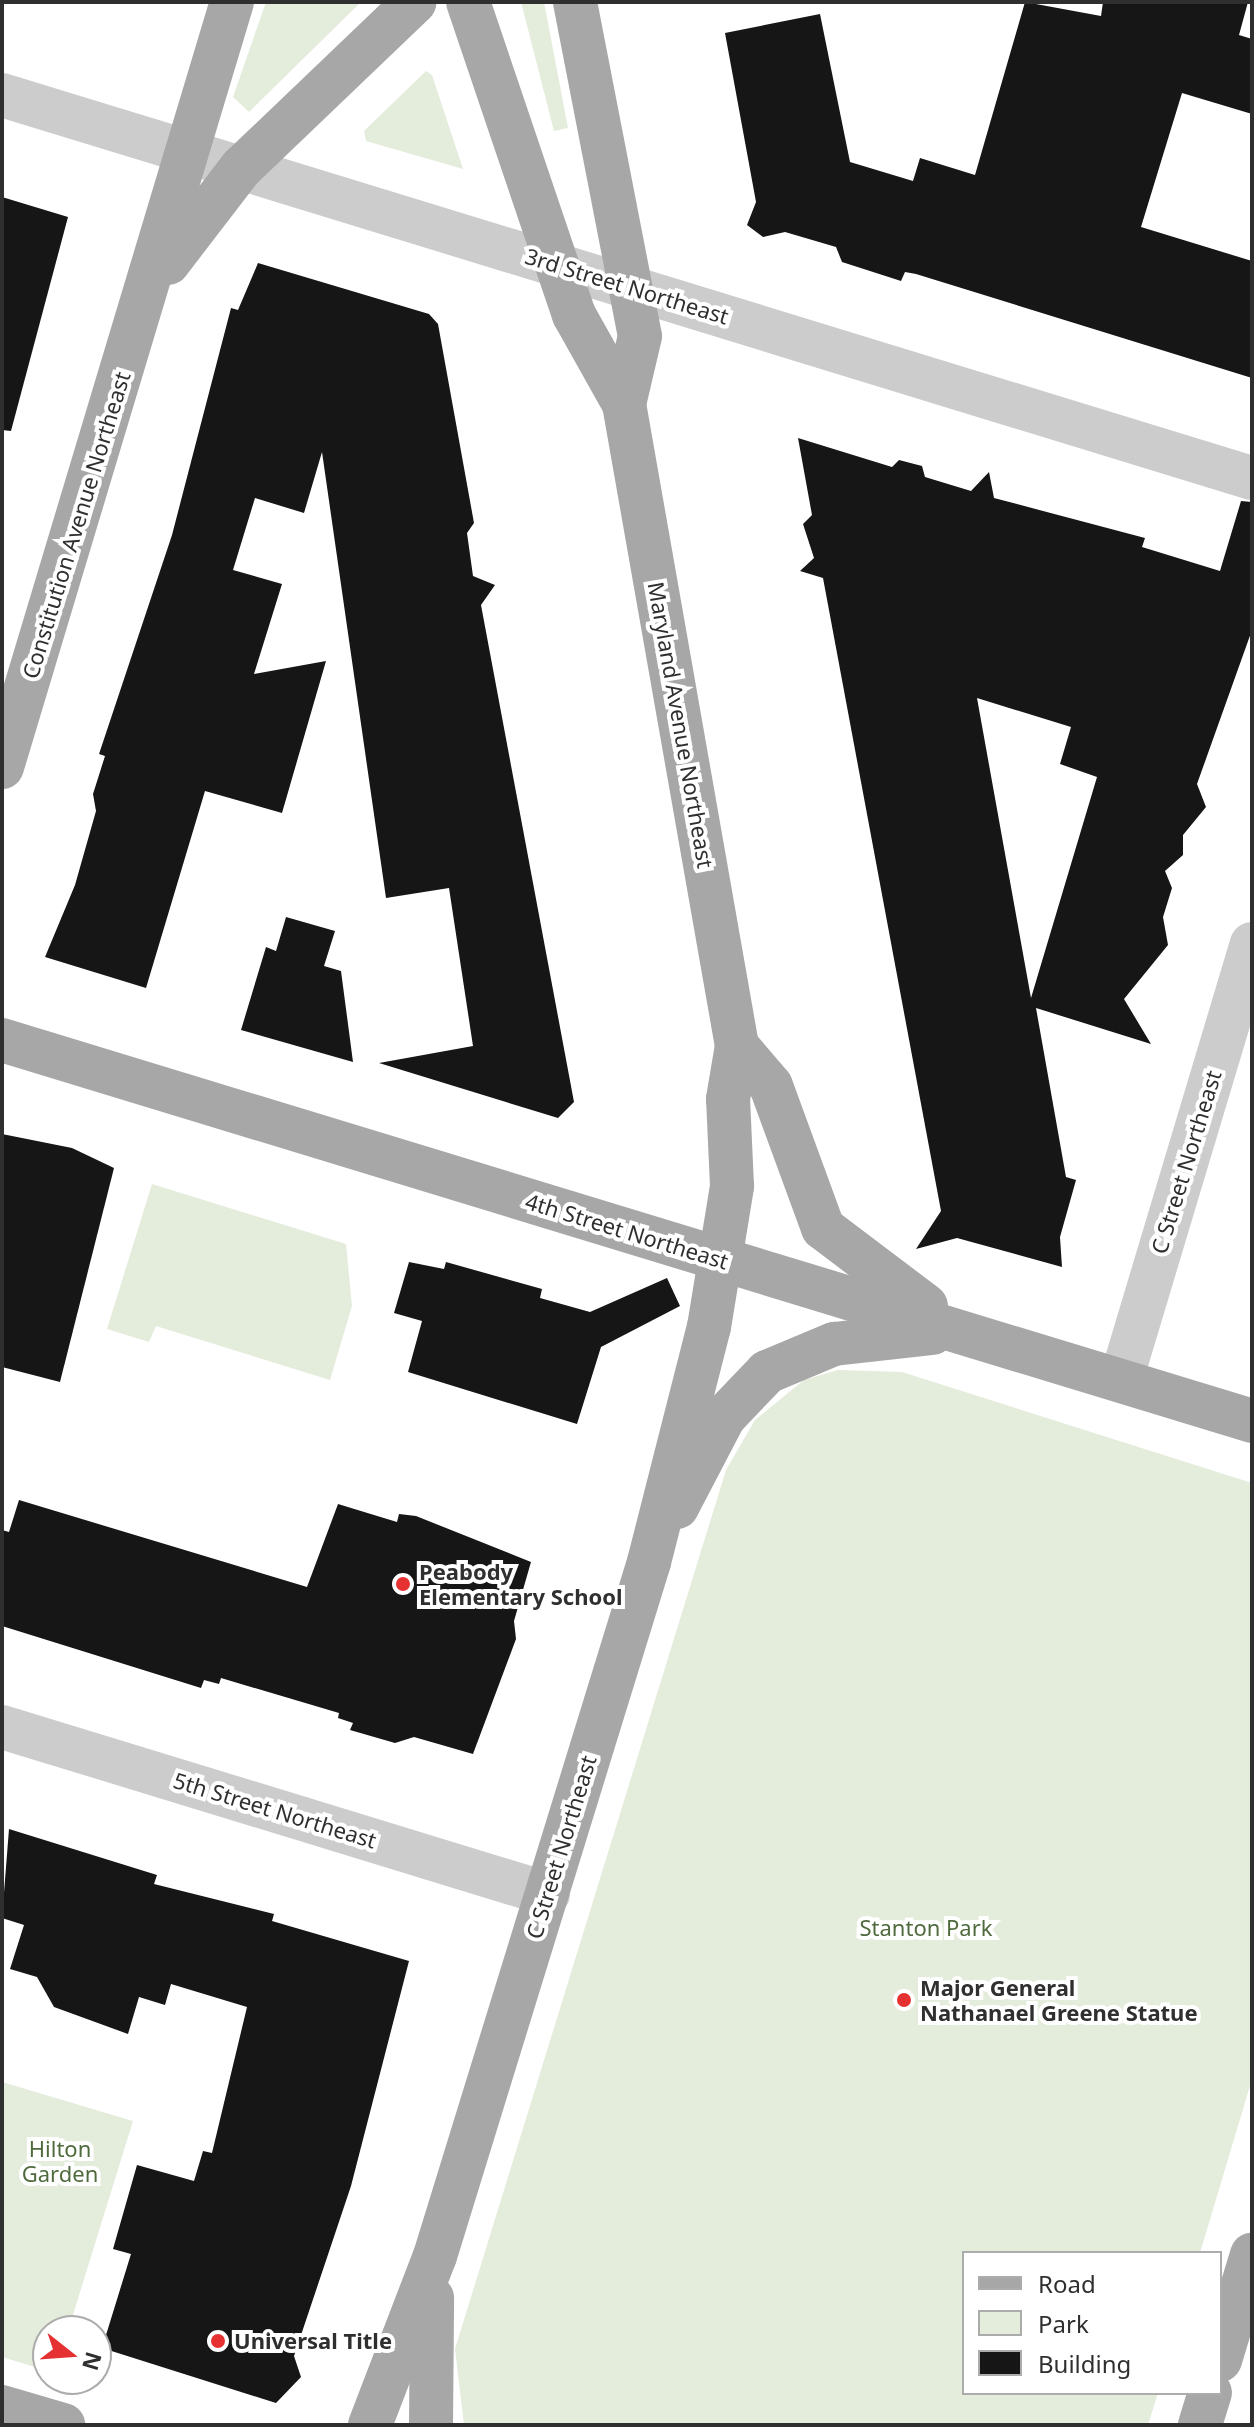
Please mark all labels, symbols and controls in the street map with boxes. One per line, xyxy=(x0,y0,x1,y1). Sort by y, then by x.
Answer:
street label: 3rd Street Northeast xyxy=(522,242,732,330)
street label: Constitution Avenue Northeast xyxy=(17,368,135,682)
street label: Maryland Avenue Northeast xyxy=(643,580,719,870)
street label: C Street Northeast xyxy=(1146,1067,1226,1257)
street label: 4th Street Northeast xyxy=(522,1188,732,1274)
place label: Peabody Elementary School xyxy=(419,1558,623,1610)
marker: Peabody Elementary School xyxy=(394,1575,412,1593)
street label: C Street Northeast xyxy=(521,1752,601,1942)
street label: 5th Street Northeast xyxy=(170,1767,380,1853)
park label: Stanton Park xyxy=(859,1915,993,1941)
place label: Major General Nathanael Greene Statue xyxy=(920,1974,1198,2026)
marker: Major General Nathanael Greene Statue xyxy=(895,1991,913,2009)
park label: Hilton Garden xyxy=(22,2135,98,2186)
legend xyxy=(962,2251,1222,2395)
text: Road xyxy=(1038,2267,1096,2300)
text: Park xyxy=(1038,2307,1089,2340)
north arrow xyxy=(32,2315,112,2395)
place label: Universal Title xyxy=(234,2328,392,2354)
marker: Universal Title xyxy=(209,2332,227,2350)
text: Building xyxy=(1038,2347,1131,2380)
text: N xyxy=(76,2348,110,2374)

